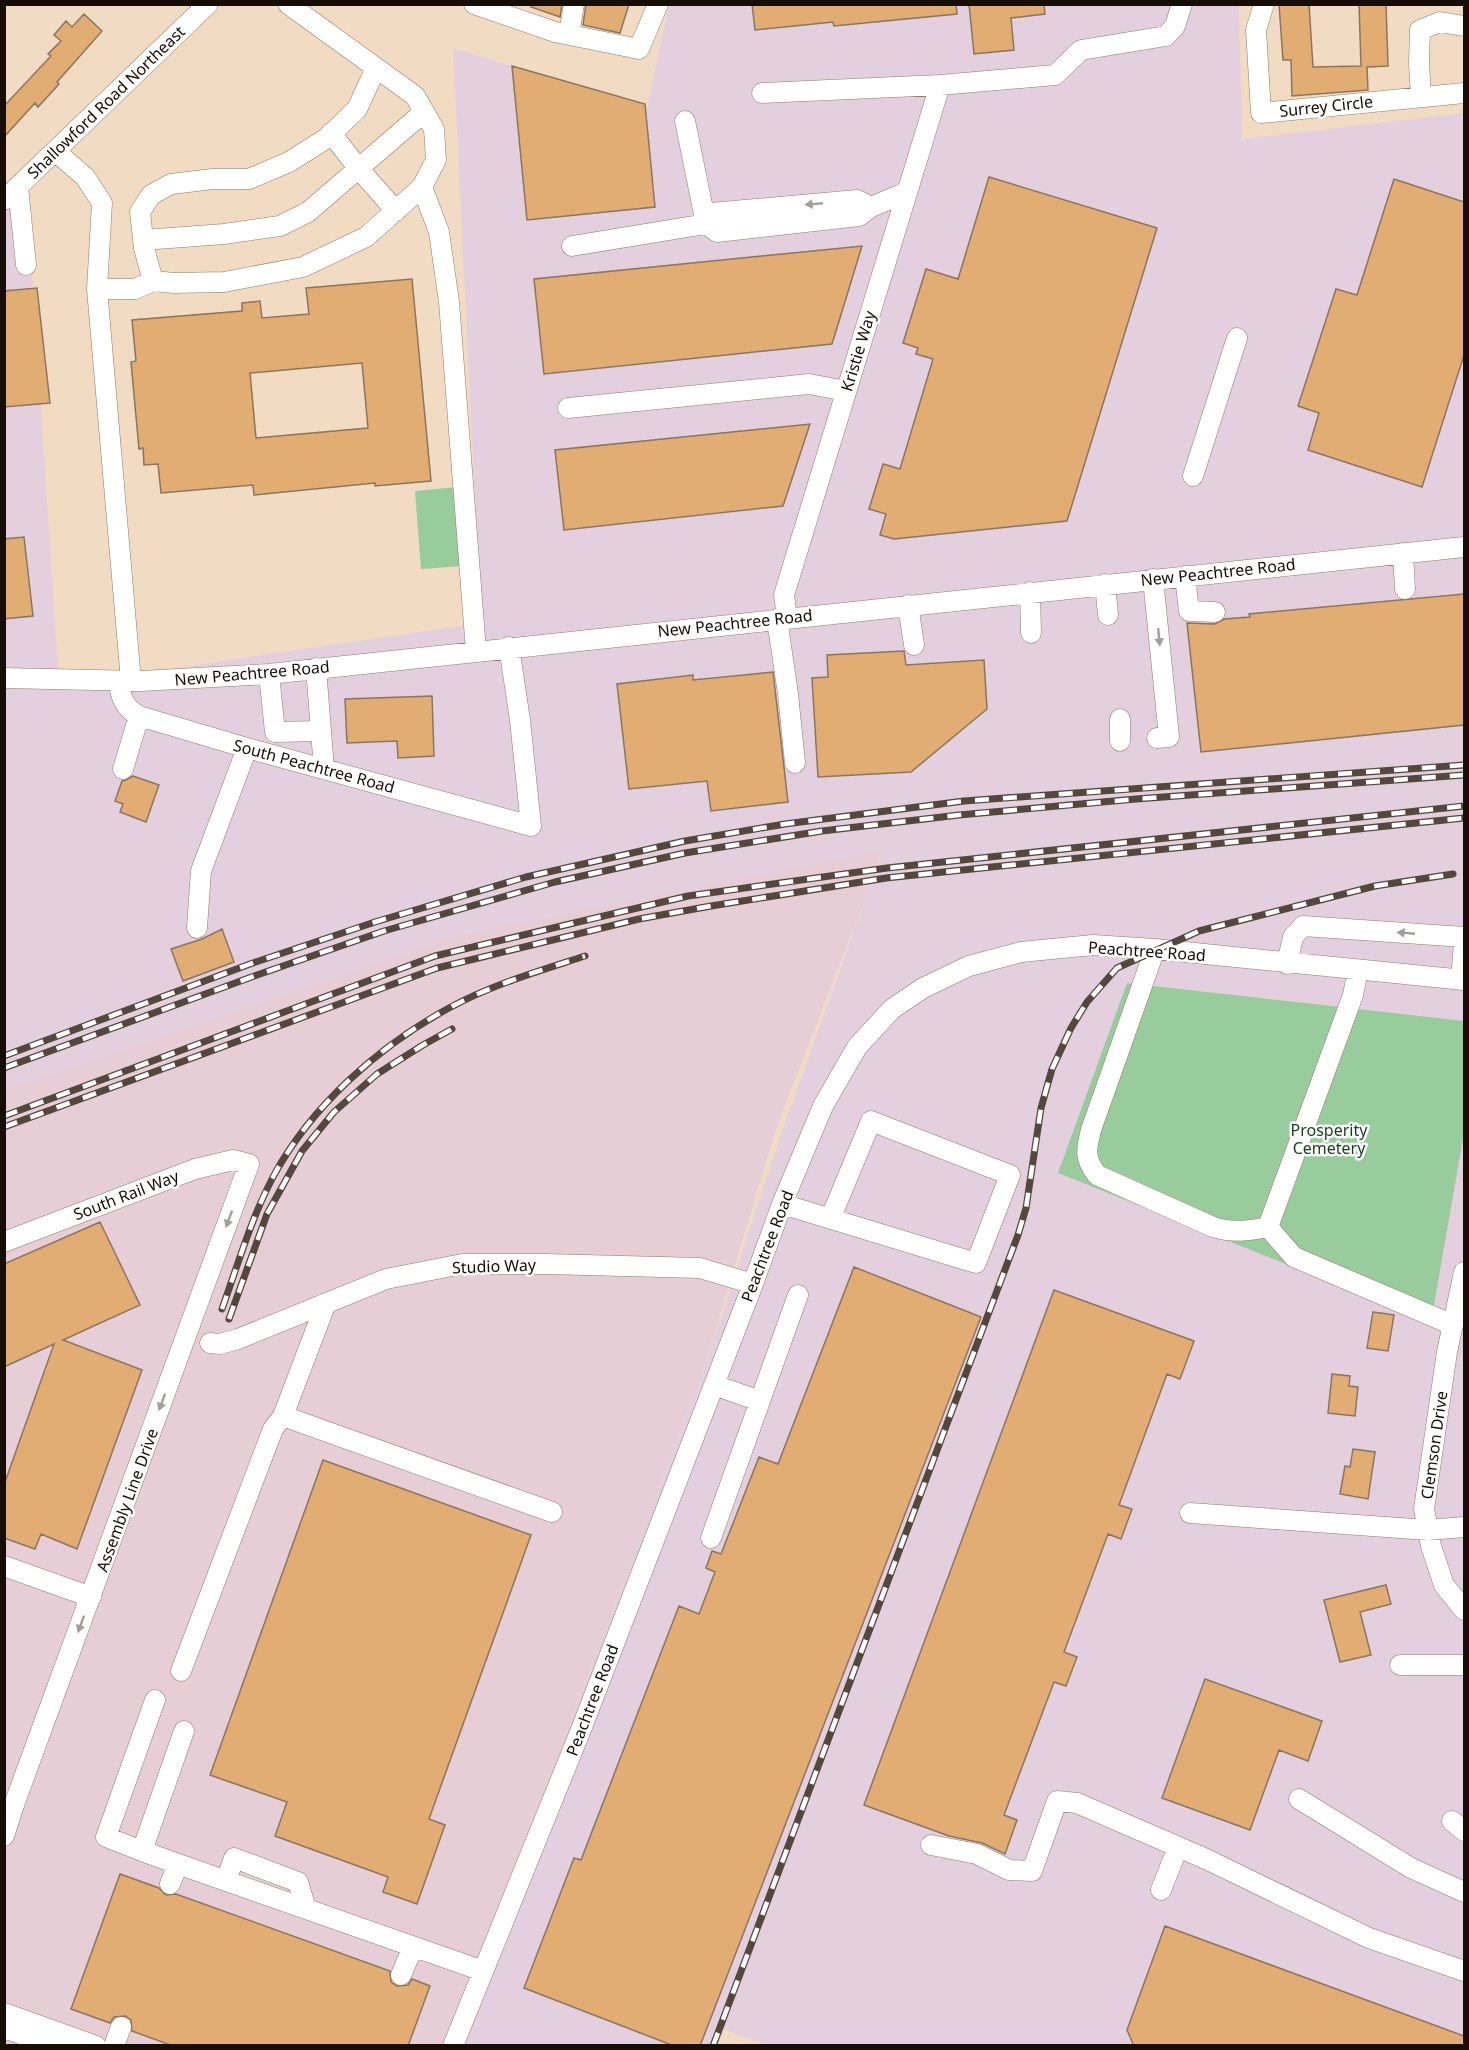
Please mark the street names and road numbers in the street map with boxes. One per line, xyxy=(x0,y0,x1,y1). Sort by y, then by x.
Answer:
street label: Shallowford Road Northeast xyxy=(22,20,190,183)
street label: Surrey Circle xyxy=(1278,90,1374,122)
street label: Kristie Way xyxy=(835,307,881,394)
street label: New Peachtree Road xyxy=(1139,553,1297,591)
street label: New Peachtree Road xyxy=(656,604,814,642)
street label: New Peachtree Road xyxy=(174,655,330,691)
street label: South Peachtree Road xyxy=(231,734,397,798)
street label: Peachtree Road xyxy=(1087,936,1207,966)
street label: South Rail Way xyxy=(70,1165,183,1225)
street label: Peachtree Road xyxy=(736,1187,798,1305)
street label: Studio Way xyxy=(452,1254,537,1278)
street label: Clemson Drive xyxy=(1416,1389,1452,1501)
street label: Assembly Line Drive xyxy=(91,1425,163,1575)
street label: Peachtree Road xyxy=(561,1641,623,1759)

